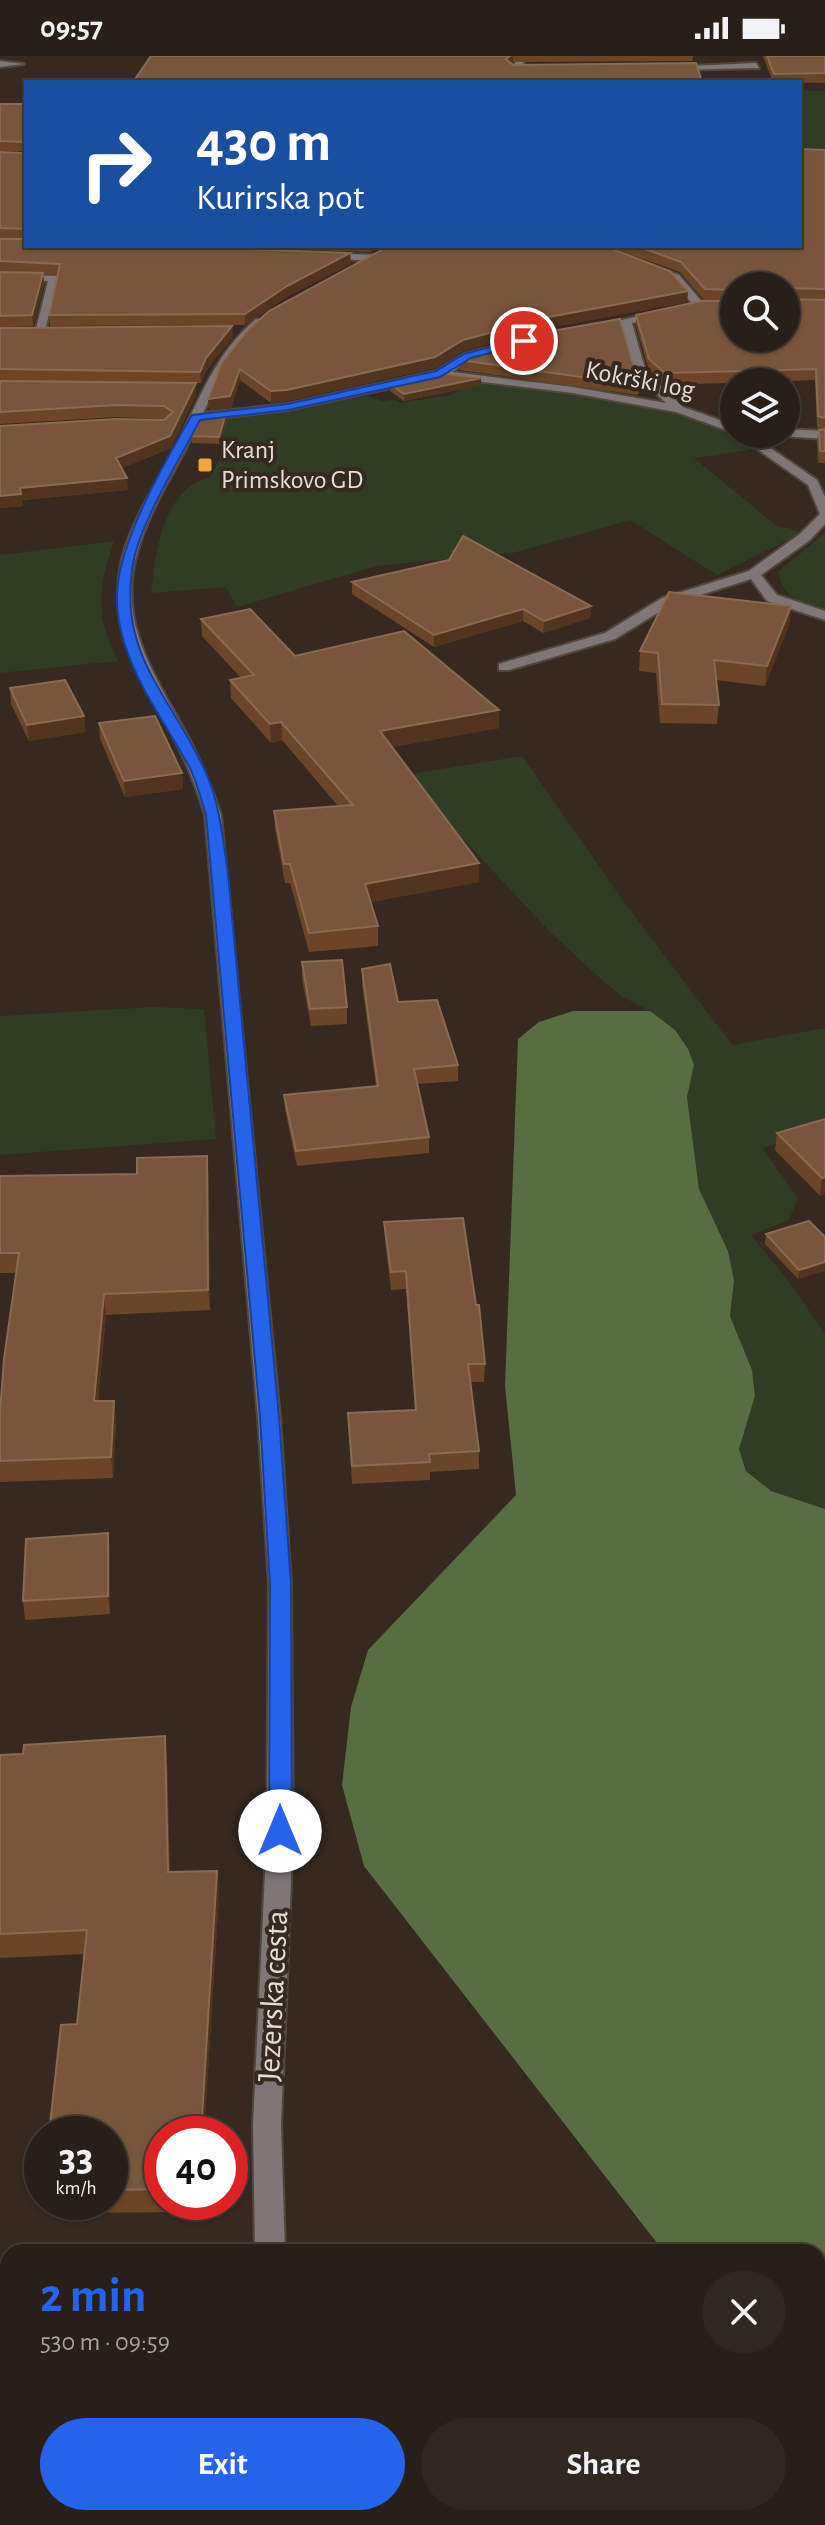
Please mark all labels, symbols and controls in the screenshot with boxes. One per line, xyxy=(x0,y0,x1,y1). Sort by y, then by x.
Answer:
text: 09:57 xyxy=(40,13,103,43)
icon: right xyxy=(64,112,168,216)
text: 430 m xyxy=(196,115,331,171)
text: Kurirska pot xyxy=(196,180,364,216)
map controls xyxy=(720,272,800,448)
button: search xyxy=(720,272,800,352)
pin xyxy=(490,307,558,375)
icon: arrive xyxy=(502,319,546,363)
street label: Kokrški log xyxy=(583,357,697,403)
button: layers xyxy=(720,368,800,448)
place label: Kranj Primskovo GD xyxy=(221,437,363,493)
marker: Kranj Primskovo GD xyxy=(196,456,214,474)
position arrow xyxy=(238,1789,322,1873)
street label: Jezerska cesta xyxy=(253,1909,293,2083)
speed limit sign: 40 xyxy=(144,2116,248,2220)
text: 33 xyxy=(59,2138,93,2178)
text: km/h xyxy=(55,2178,97,2198)
button: close xyxy=(702,2270,786,2354)
text: 2 min xyxy=(40,2273,147,2321)
text: 530 m · 09:59 xyxy=(40,2329,170,2355)
button: Exit xyxy=(40,2418,405,2510)
button: Share xyxy=(421,2418,786,2510)

